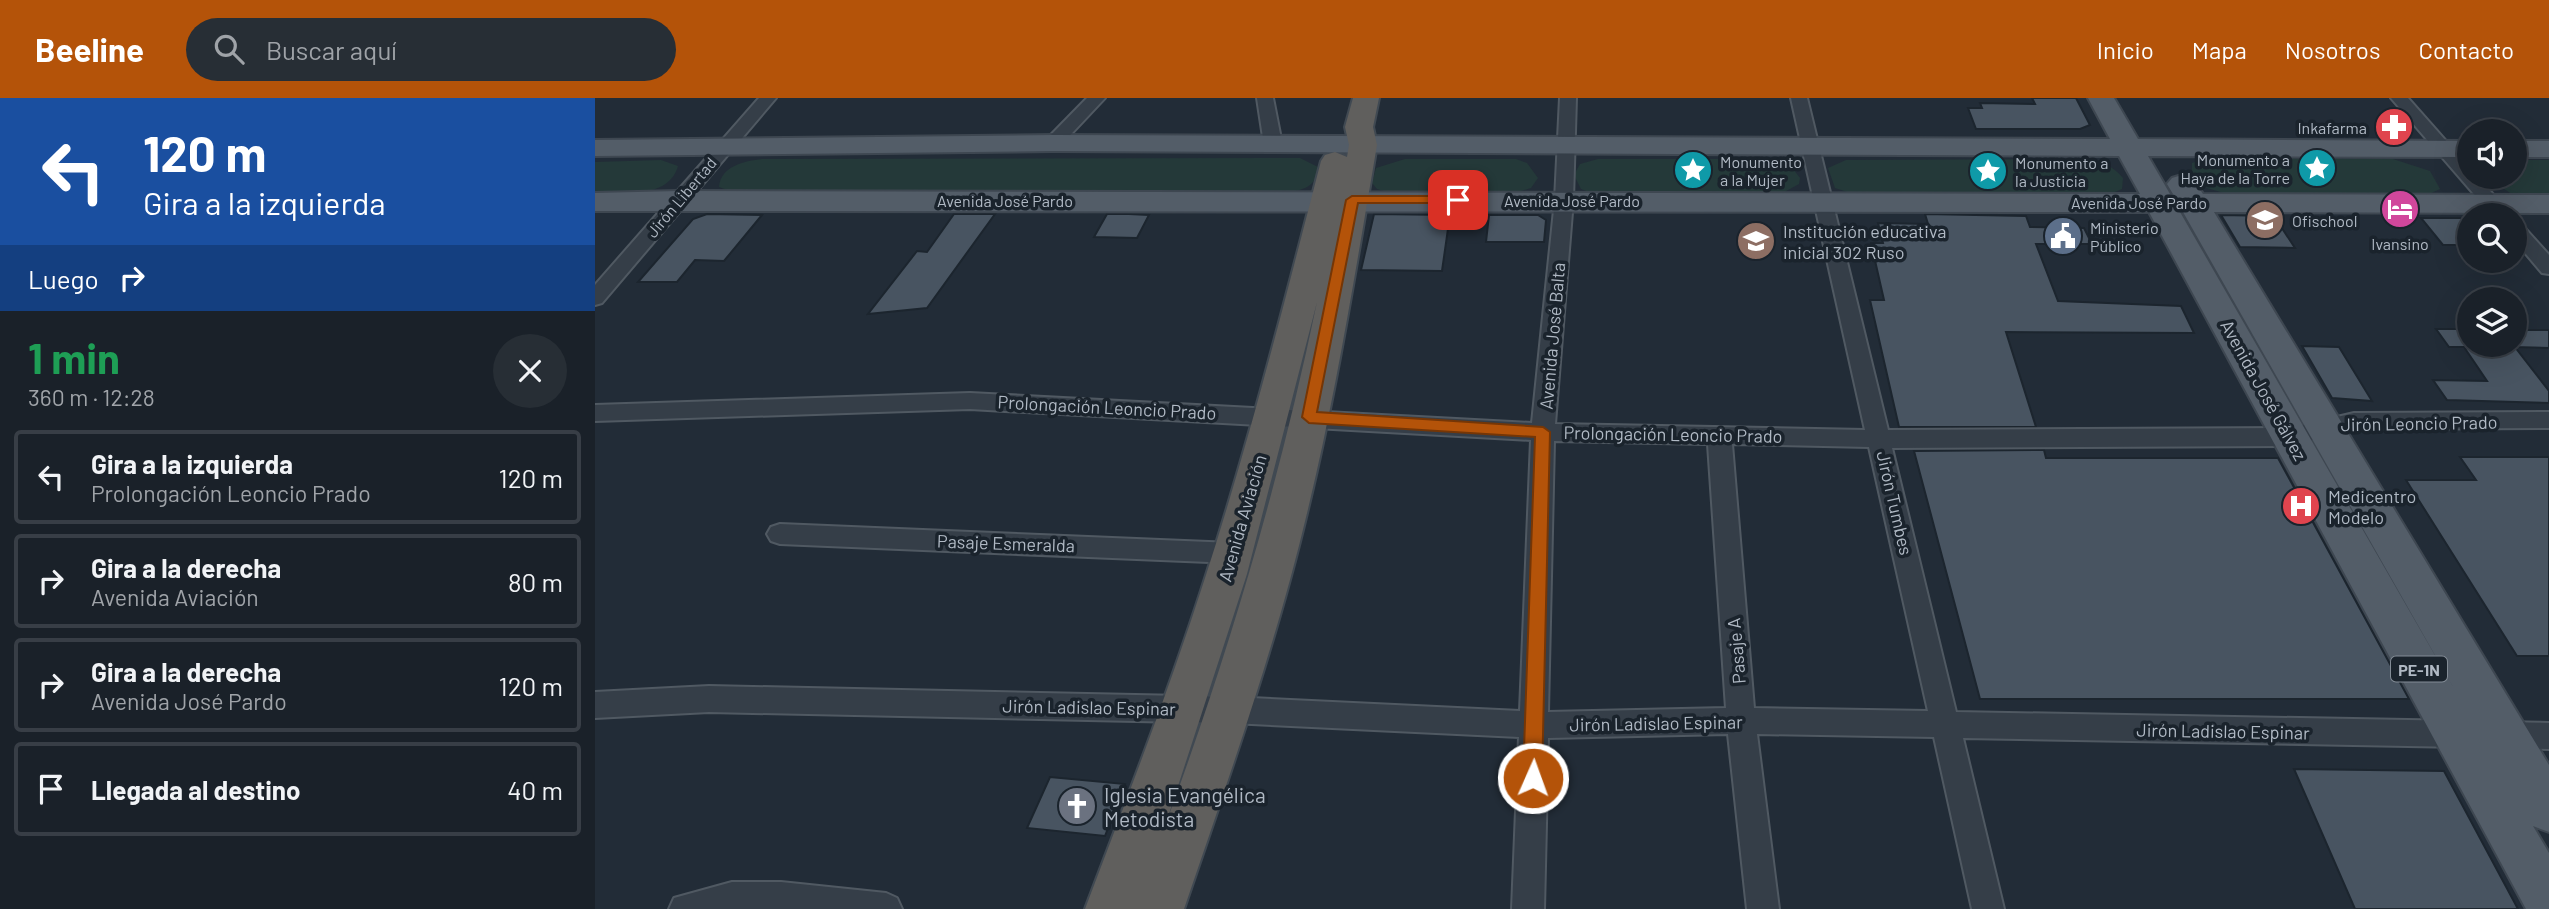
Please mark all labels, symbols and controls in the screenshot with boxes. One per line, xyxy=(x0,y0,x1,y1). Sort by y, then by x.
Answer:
search box xyxy=(186,18,676,81)
text: Beeline xyxy=(35,29,144,69)
icon: search xyxy=(210,30,248,68)
text: Buscar aquí xyxy=(266,34,397,65)
text: Inicio xyxy=(2097,35,2154,64)
text: Mapa xyxy=(2192,35,2247,64)
text: Nosotros xyxy=(2285,35,2381,64)
text: Contacto xyxy=(2419,35,2514,64)
pharmacy icon: Inkafarma xyxy=(2373,106,2415,148)
place label: Inkafarma xyxy=(2297,118,2367,137)
map controls xyxy=(2457,119,2527,357)
button: sound xyxy=(2457,119,2527,189)
text: 120 m xyxy=(143,123,266,182)
icon: left xyxy=(28,126,119,217)
place icon: Monumento a Haya de la Torre xyxy=(2296,147,2338,189)
place icon: Monumento a la Mujer xyxy=(1672,149,1714,191)
place icon: Monumento a la Justicia xyxy=(1967,150,2009,192)
place label: Monumento a Haya de la Torre xyxy=(2181,150,2290,187)
place label: Monumento a la Mujer xyxy=(1720,152,1802,189)
street label: Jirón Libertad xyxy=(642,153,720,241)
place label: Monumento a la Justicia xyxy=(2015,153,2108,190)
pin xyxy=(1428,170,1488,230)
icon: arrive xyxy=(1439,181,1477,219)
text: Gira a la izquierda xyxy=(143,183,386,221)
hotel icon: Ivansino xyxy=(2379,188,2421,230)
street label: Avenida José Pardo xyxy=(937,191,1073,210)
street label: Avenida José Pardo xyxy=(1504,191,1640,210)
street label: Avenida José Pardo xyxy=(2071,193,2207,212)
school or university icon: Ofischool xyxy=(2244,199,2286,241)
button: search xyxy=(2457,203,2527,273)
place label: Ofischool xyxy=(2292,211,2357,230)
public building icon: Ministerio Público xyxy=(2042,215,2084,257)
place label: Ministerio Público xyxy=(2090,218,2159,255)
school or university icon: Institución educativa inicial 302 Ruso xyxy=(1735,220,1777,262)
place label: Institución educativa inicial 302 Ruso xyxy=(1783,220,1947,263)
place label: Ivansino xyxy=(2371,234,2429,253)
icon: right xyxy=(113,259,151,297)
street label: Avenida José Balta xyxy=(1535,262,1569,410)
text: Luego xyxy=(28,263,99,294)
button: layers xyxy=(2457,287,2527,357)
street label: Avenida José Gálvez xyxy=(2216,316,2312,464)
text: 1 min xyxy=(28,332,120,382)
button: close xyxy=(493,334,567,408)
text: 360 m · 12:28 xyxy=(28,383,155,411)
street label: Prolongación Leoncio Prado xyxy=(997,390,1217,424)
street label: Jirón Leoncio Prado xyxy=(2340,411,2498,435)
street label: Prolongación Leoncio Prado xyxy=(1563,421,1783,447)
text: Gira a la izquierda xyxy=(91,448,293,479)
street label: Jirón Tumbes xyxy=(1872,449,1918,557)
street label: Avenida Aviación xyxy=(1213,452,1271,584)
icon: left xyxy=(32,458,70,496)
text: 120 m xyxy=(499,462,563,493)
text: Prolongación Leoncio Prado xyxy=(91,479,371,507)
hospital icon: Medicentro Modelo xyxy=(2280,485,2322,527)
place label: Medicentro Modelo xyxy=(2328,485,2416,528)
street label: Pasaje Esmeralda xyxy=(937,530,1075,556)
text: Gira a la derecha xyxy=(91,552,281,583)
icon: right xyxy=(32,562,70,600)
text: 80 m xyxy=(508,566,563,597)
text: Avenida Aviación xyxy=(91,583,259,611)
street label: Pasaje A xyxy=(1722,617,1750,685)
text: Gira a la derecha xyxy=(91,656,281,687)
road number: PE-1N xyxy=(2391,656,2447,682)
icon: right xyxy=(32,666,70,704)
text: 120 m xyxy=(499,670,563,701)
text: Avenida José Pardo xyxy=(91,687,287,715)
street label: Jirón Ladislao Espinar xyxy=(1002,694,1176,720)
street label: Jirón Ladislao Espinar xyxy=(1569,710,1743,736)
street label: Jirón Ladislao Espinar xyxy=(2136,718,2310,744)
position arrow xyxy=(1496,741,1570,815)
icon: arrive xyxy=(32,770,70,808)
text: Llegada al destino xyxy=(91,774,300,805)
text: 40 m xyxy=(507,774,563,805)
place label: Iglesia Evangélica Metodista xyxy=(1104,782,1266,831)
church icon: Iglesia Evangélica Metodista xyxy=(1056,785,1098,827)

